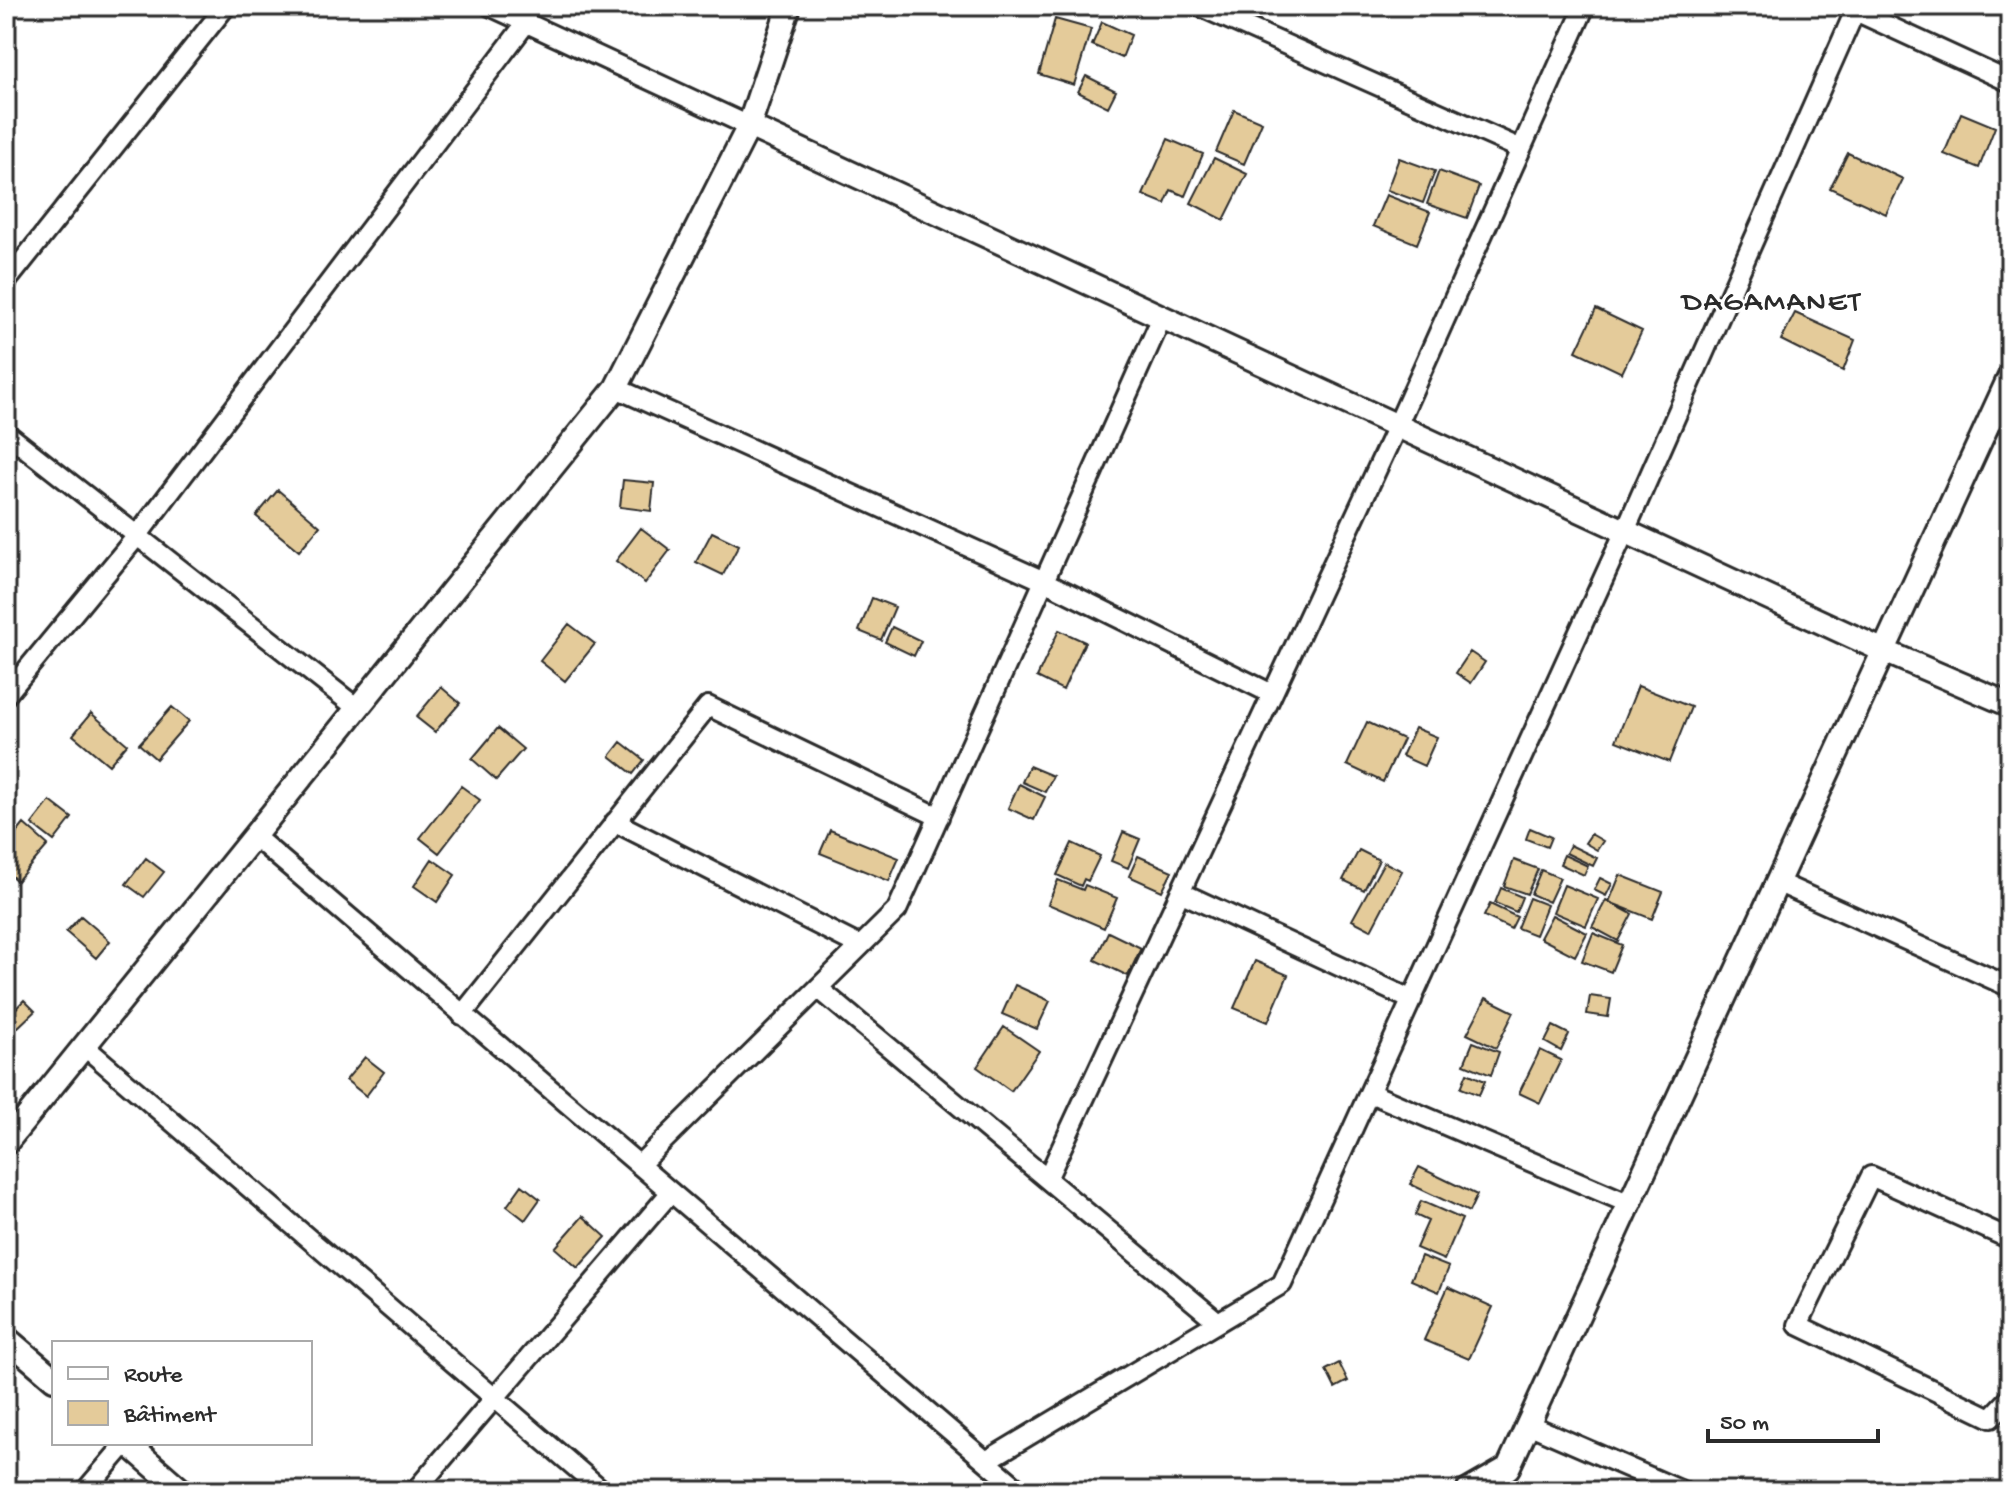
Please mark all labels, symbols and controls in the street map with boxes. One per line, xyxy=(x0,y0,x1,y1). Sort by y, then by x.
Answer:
district label: DAGAMANET xyxy=(1680,287,1862,322)
legend xyxy=(52,1341,312,1445)
text: Route xyxy=(124,1362,183,1391)
scale bar xyxy=(1708,1393,1878,1443)
text: Bâtiment xyxy=(123,1402,217,1431)
text: 50 m xyxy=(1720,1410,1769,1439)

